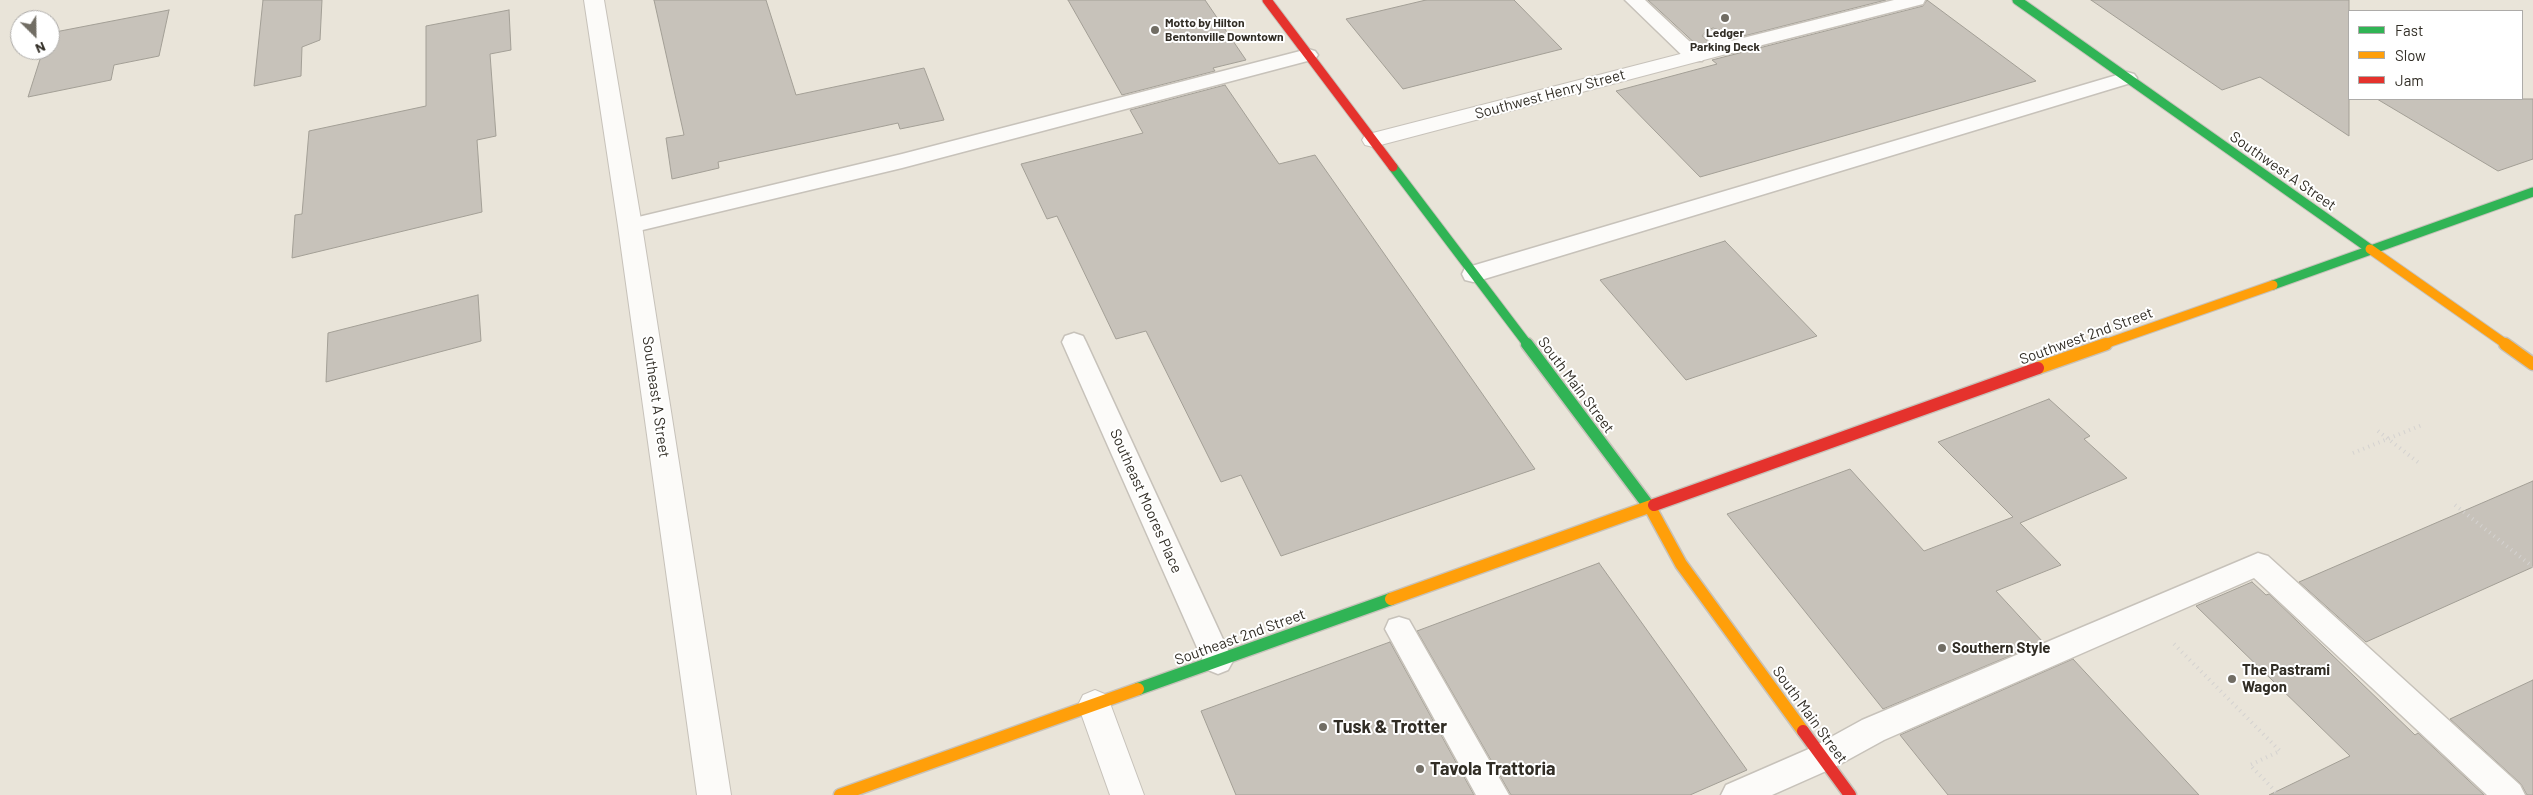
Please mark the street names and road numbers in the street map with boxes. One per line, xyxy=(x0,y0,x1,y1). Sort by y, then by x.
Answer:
street label: Southwest Henry Street xyxy=(1473,65,1627,123)
street label: Southwest A Street xyxy=(2226,128,2340,214)
street label: Southwest 2nd Street xyxy=(2017,303,2155,369)
street label: South Main Street xyxy=(1534,333,1618,437)
street label: Southeast A Street xyxy=(639,335,673,459)
street label: Southeast Moores Place xyxy=(1106,426,1186,576)
street label: Southeast 2nd Street xyxy=(1172,605,1308,669)
street label: South Main Street xyxy=(1769,663,1851,767)

